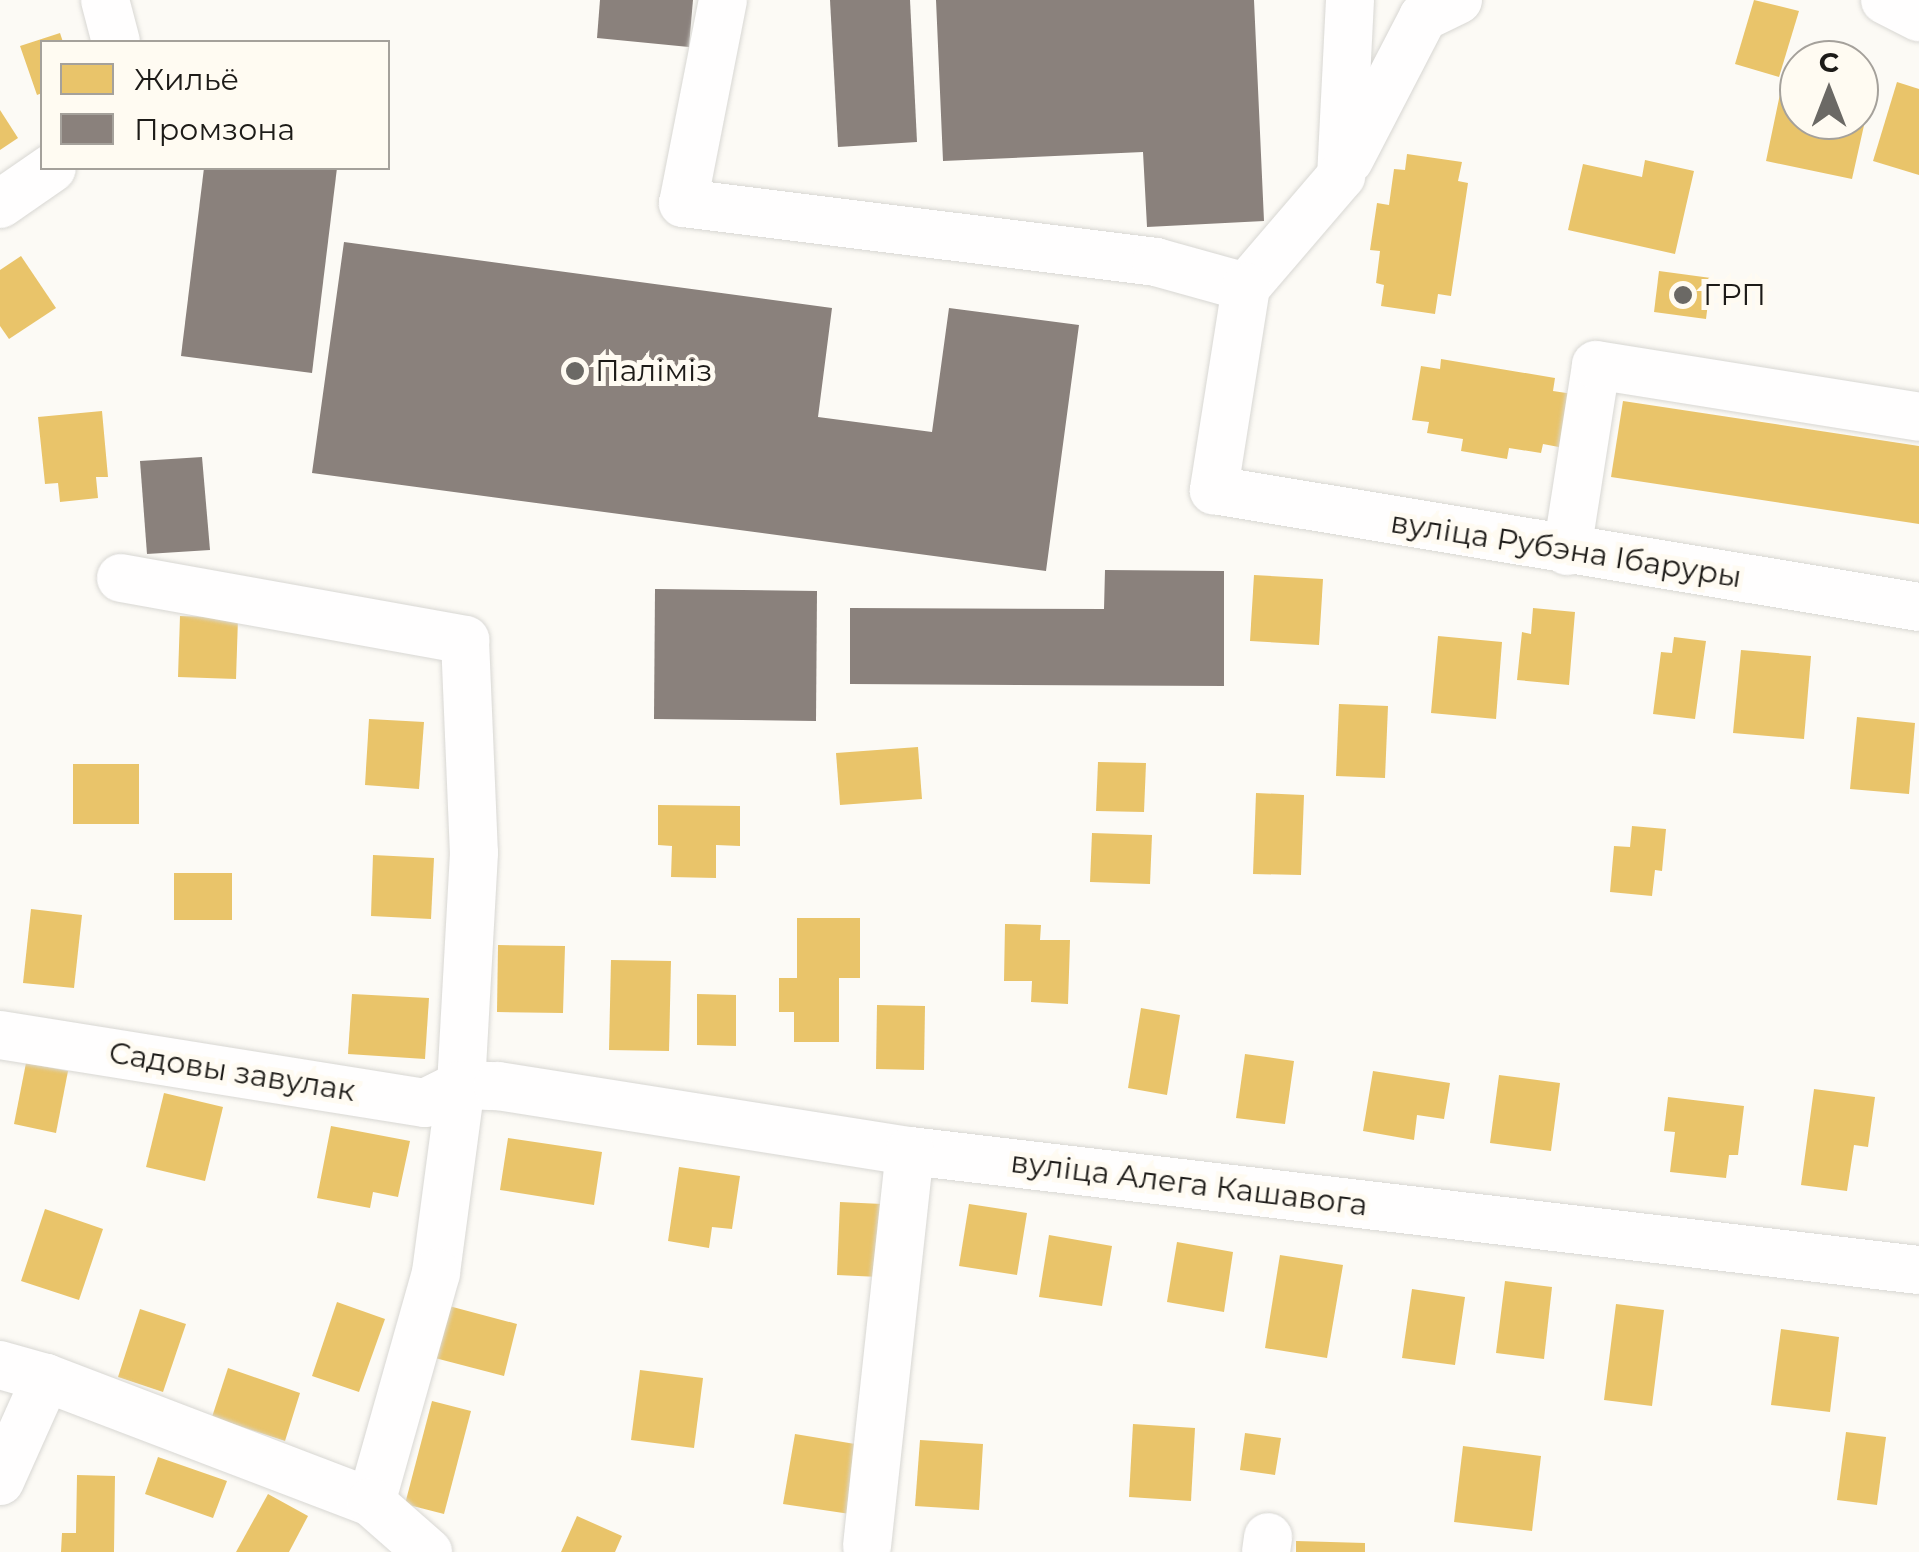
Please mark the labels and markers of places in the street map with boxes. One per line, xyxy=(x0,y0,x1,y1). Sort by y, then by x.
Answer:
place label: ГРП xyxy=(1703,277,1766,313)
marker: ГРП xyxy=(1672,284,1694,306)
place label: Паліміз xyxy=(595,353,712,389)
marker: Паліміз xyxy=(564,360,586,382)

